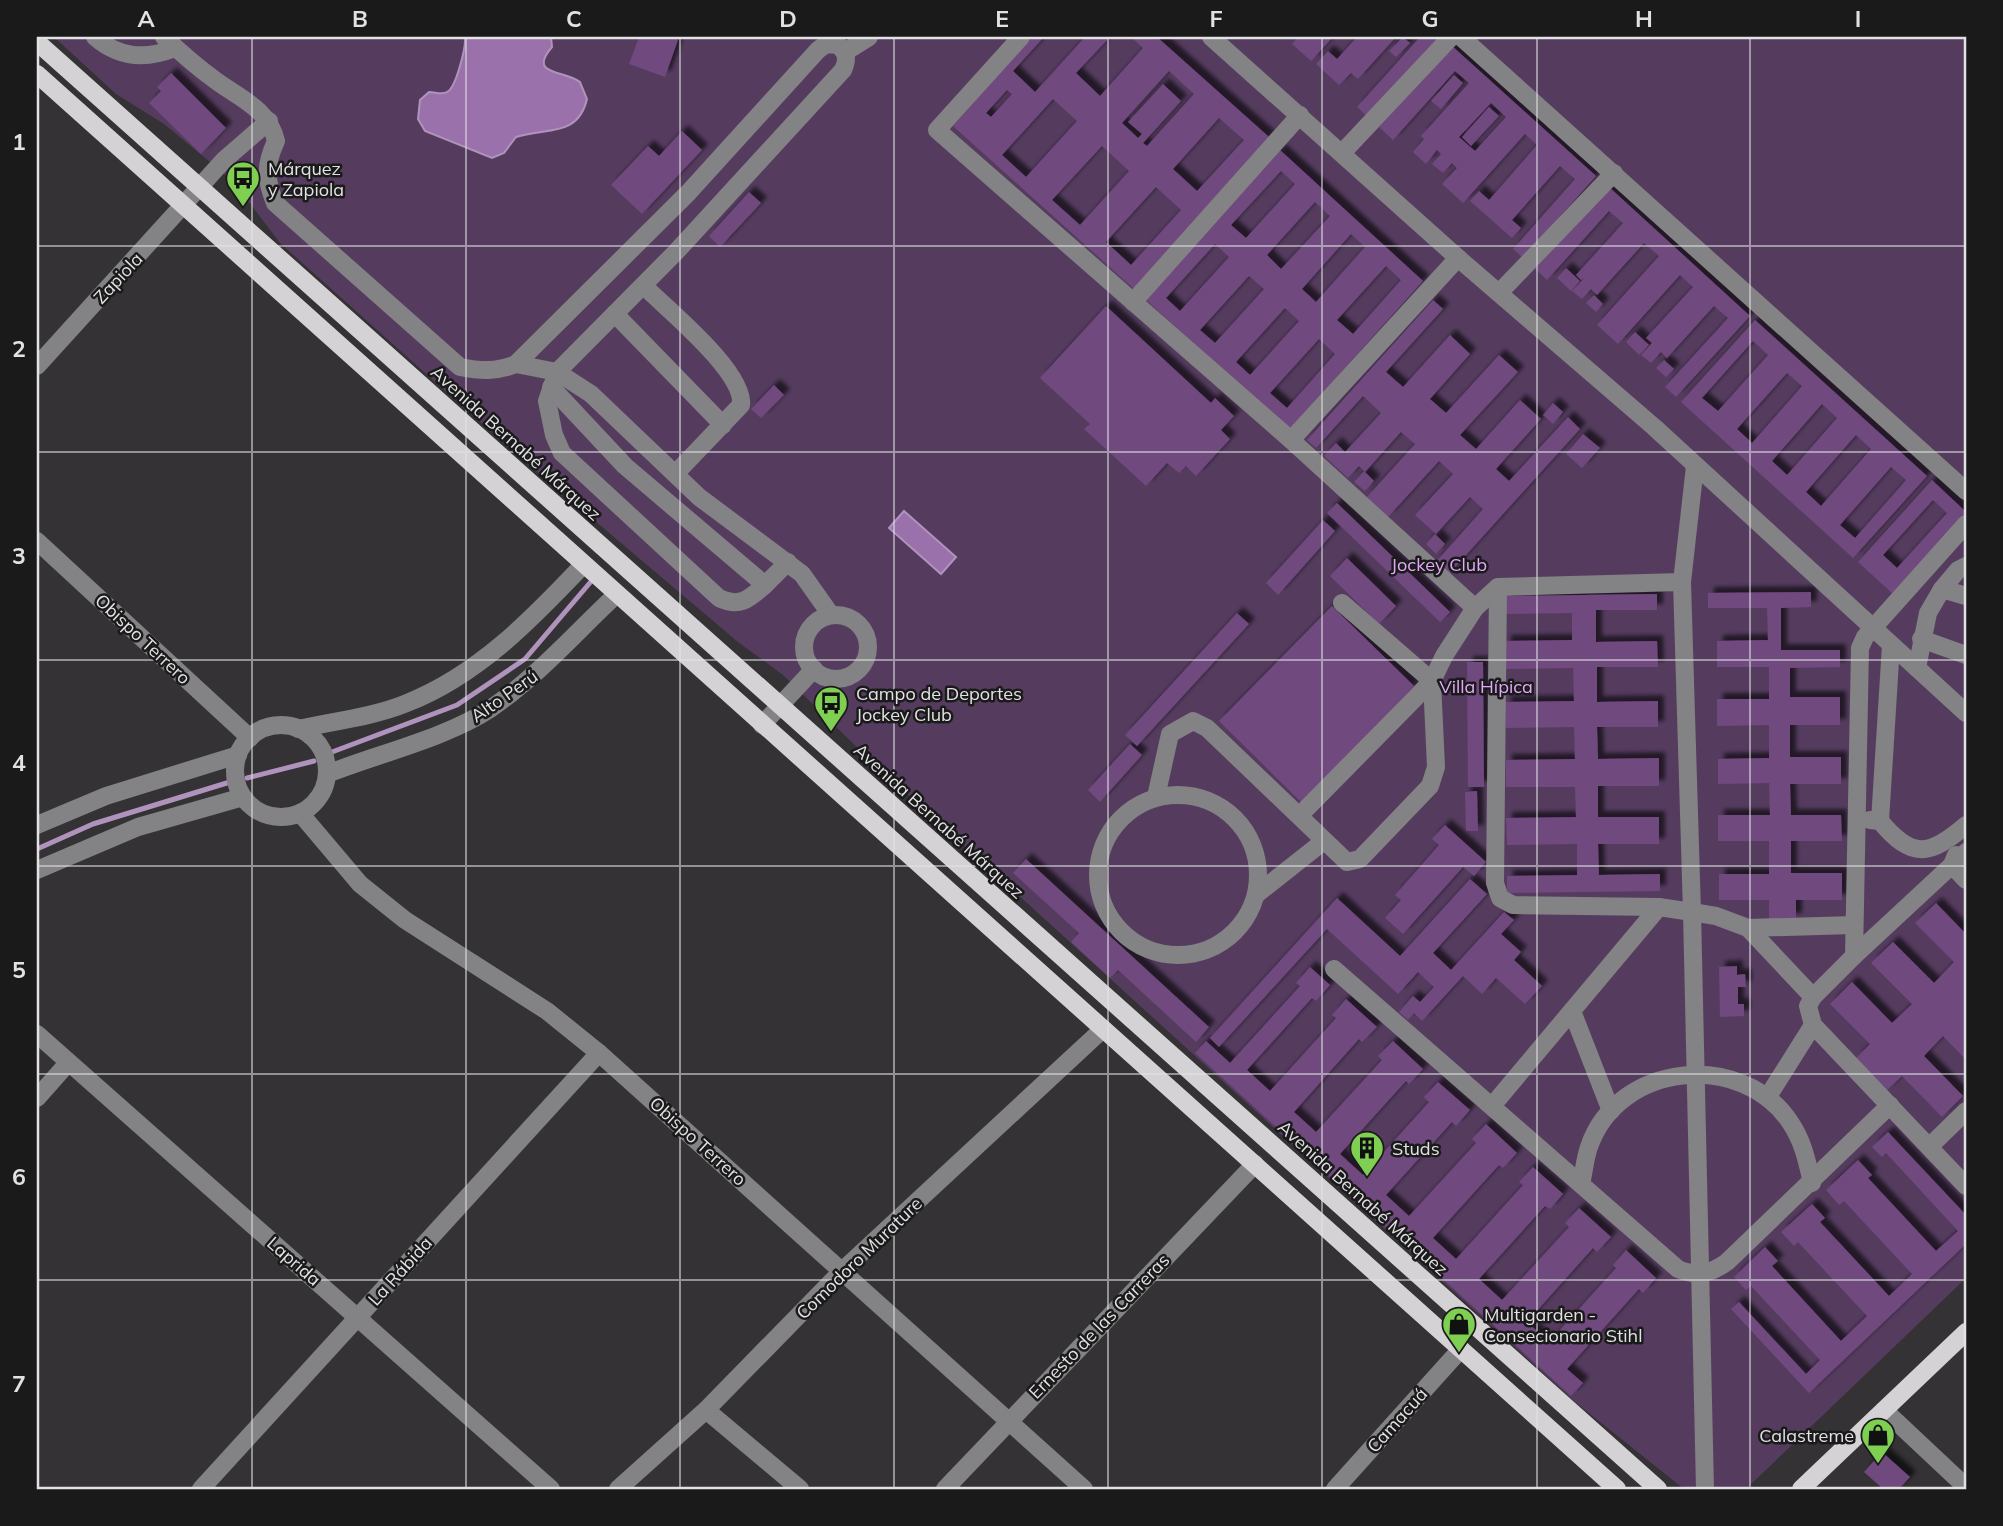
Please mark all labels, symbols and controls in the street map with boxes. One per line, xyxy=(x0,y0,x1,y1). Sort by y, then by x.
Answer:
text: A xyxy=(137,4,155,33)
text: B xyxy=(352,4,368,33)
text: C xyxy=(566,4,582,33)
text: D xyxy=(779,4,797,33)
text: E xyxy=(995,4,1009,33)
text: F xyxy=(1209,4,1223,33)
text: G xyxy=(1421,4,1439,33)
text: H xyxy=(1635,4,1653,33)
text: I xyxy=(1855,4,1861,33)
text: 1 xyxy=(12,127,26,156)
place label: Márquez y Zapiola xyxy=(268,157,344,201)
bus stop icon: Márquez y Zapiola xyxy=(224,159,262,208)
street label: Zapiola xyxy=(89,248,147,308)
text: 2 xyxy=(12,334,26,363)
street label: Avenida Bernabé Márquez xyxy=(426,360,606,526)
text: 3 xyxy=(12,541,26,570)
park label: Jockey Club xyxy=(1391,553,1487,576)
street label: Obispo Terrero xyxy=(90,589,196,689)
street label: Alto Perú xyxy=(466,665,542,727)
park label: Villa Hípica xyxy=(1439,675,1533,698)
place label: Campo de Deportes Jockey Club xyxy=(856,682,1022,726)
bus stop icon: Campo de Deportes Jockey Club xyxy=(812,684,850,733)
street label: Avenida Bernabé Márquez xyxy=(849,738,1029,904)
text: 4 xyxy=(12,748,26,777)
text: 5 xyxy=(12,955,26,984)
street label: Obispo Terrero xyxy=(645,1091,751,1191)
street label: Avenida Bernabé Márquez xyxy=(1273,1115,1453,1281)
building icon: Studs xyxy=(1348,1129,1386,1178)
place label: Studs xyxy=(1392,1137,1440,1160)
text: 6 xyxy=(12,1162,26,1191)
street label: Comodoro Murature xyxy=(791,1192,927,1324)
street label: Laprida xyxy=(262,1231,326,1291)
street label: La Rábida xyxy=(363,1232,437,1310)
street label: Ernesto de las Carreras xyxy=(1024,1248,1174,1403)
place label: Multigarden - Consecionario Stihl xyxy=(1484,1303,1642,1347)
shop icon: Multigarden - Consecionario Stihl xyxy=(1440,1305,1478,1354)
text: 7 xyxy=(12,1369,26,1398)
street label: Camacuá xyxy=(1362,1383,1432,1457)
shop icon: Calastreme xyxy=(1859,1416,1897,1465)
place label: Calastreme xyxy=(1759,1424,1854,1447)

